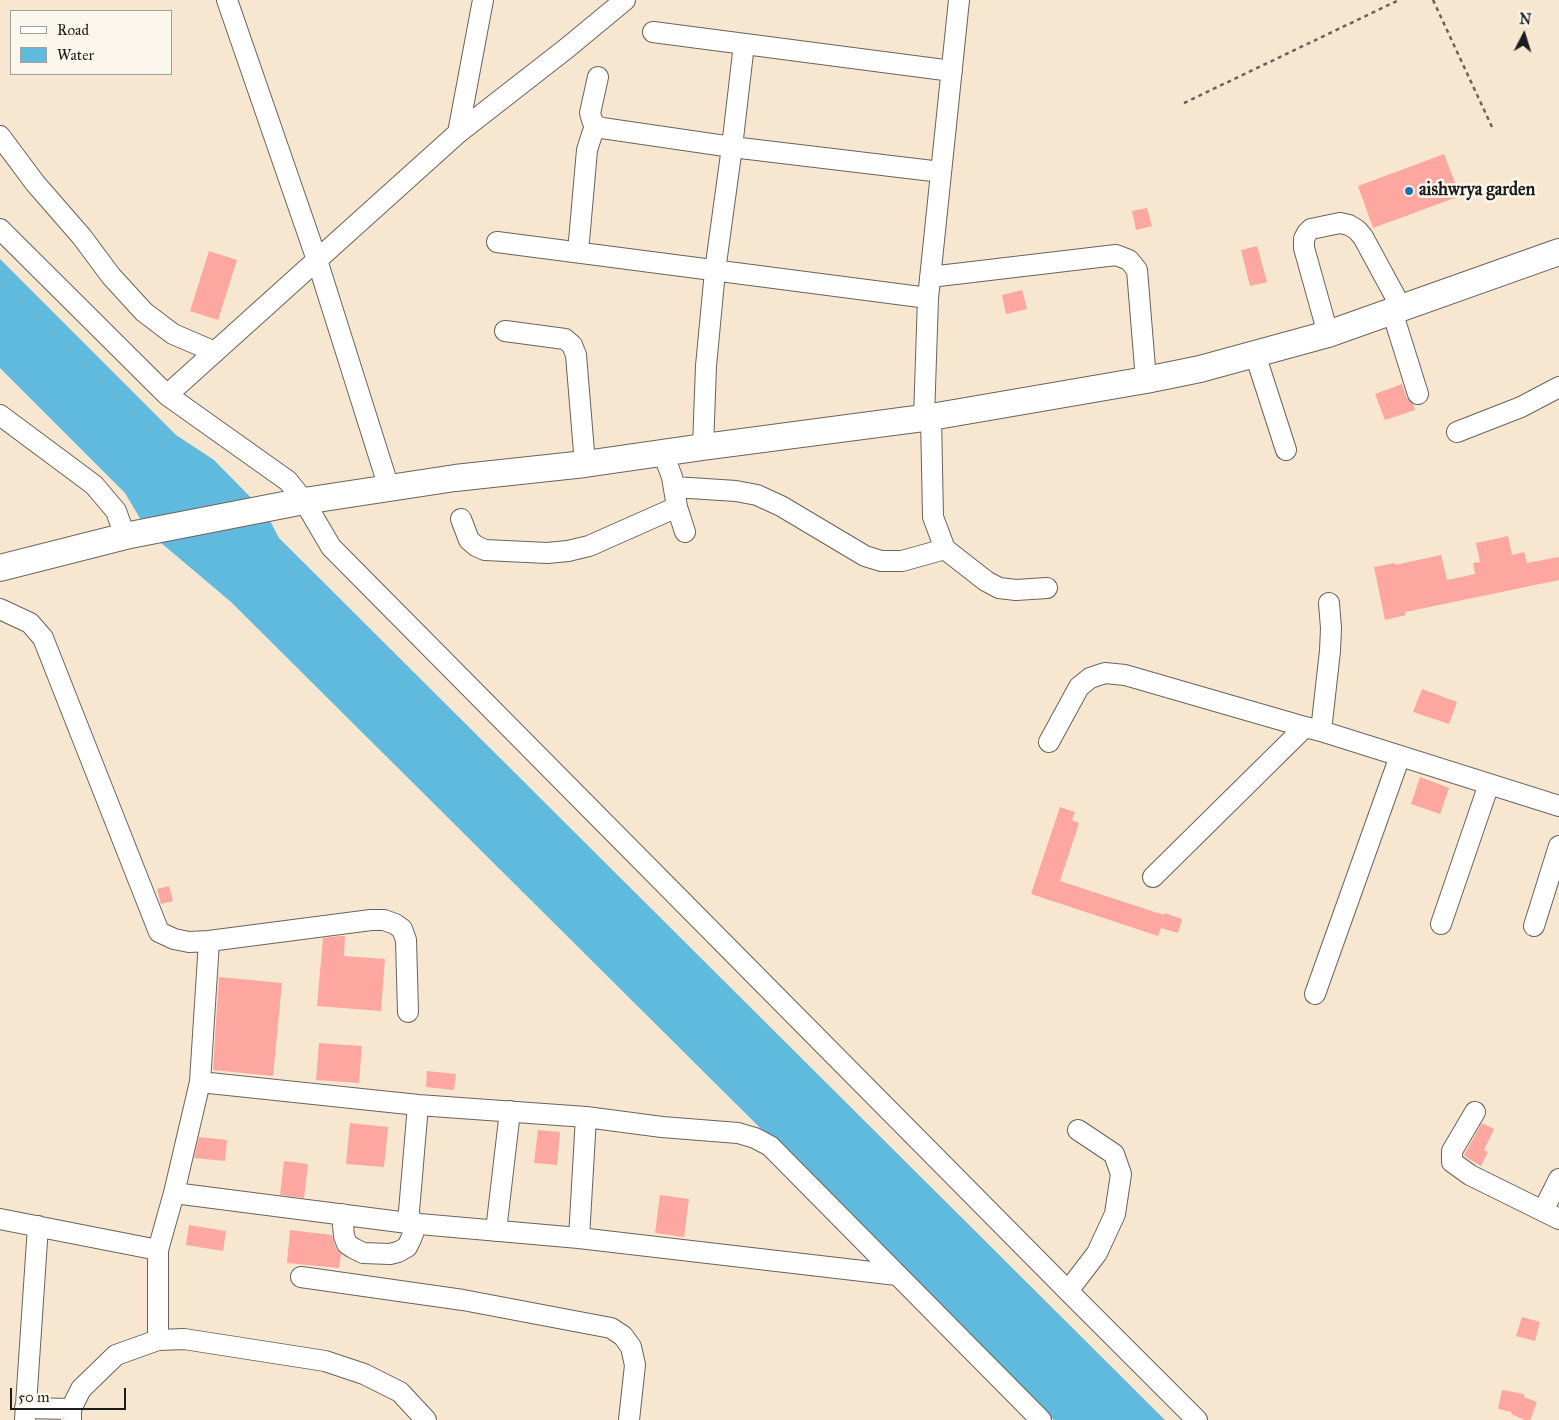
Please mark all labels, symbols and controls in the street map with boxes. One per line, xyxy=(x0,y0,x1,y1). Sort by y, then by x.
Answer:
legend xyxy=(10,10,172,75)
north arrow xyxy=(1499,10,1549,60)
text: N xyxy=(1519,11,1532,29)
text: Road xyxy=(57,21,89,39)
text: Water xyxy=(57,46,94,64)
place label: aishwrya garden xyxy=(1419,180,1535,202)
marker: aishwrya garden xyxy=(1403,185,1415,197)
scale bar xyxy=(12,1378,129,1410)
text: 50 m xyxy=(18,1388,50,1406)

